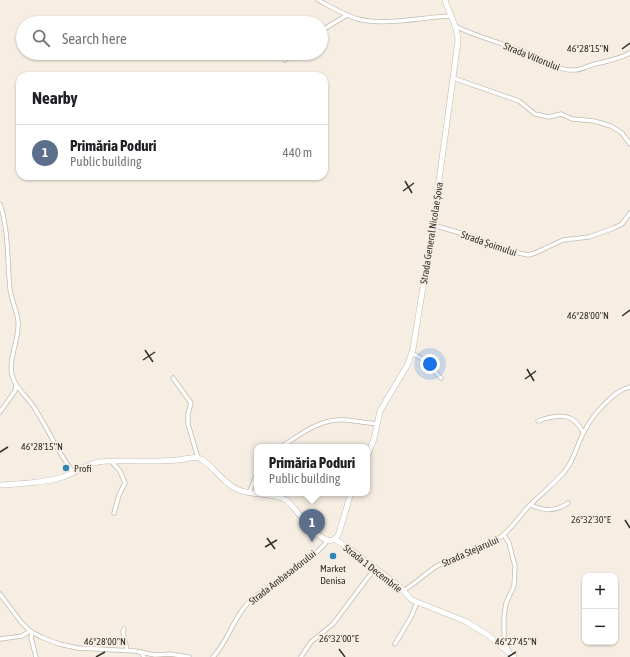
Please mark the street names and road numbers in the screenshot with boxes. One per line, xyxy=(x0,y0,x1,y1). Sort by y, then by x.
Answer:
street label: Strada Viitorului xyxy=(502,40,562,73)
street label: Strada General Nicolae Șova xyxy=(418,181,445,285)
street label: Strada Șoimului xyxy=(460,229,518,258)
street label: Strada Stejarului xyxy=(440,534,500,569)
street label: Strada 1 Decembrie xyxy=(341,542,405,595)
street label: Strada Ambasadorului xyxy=(247,548,318,607)

